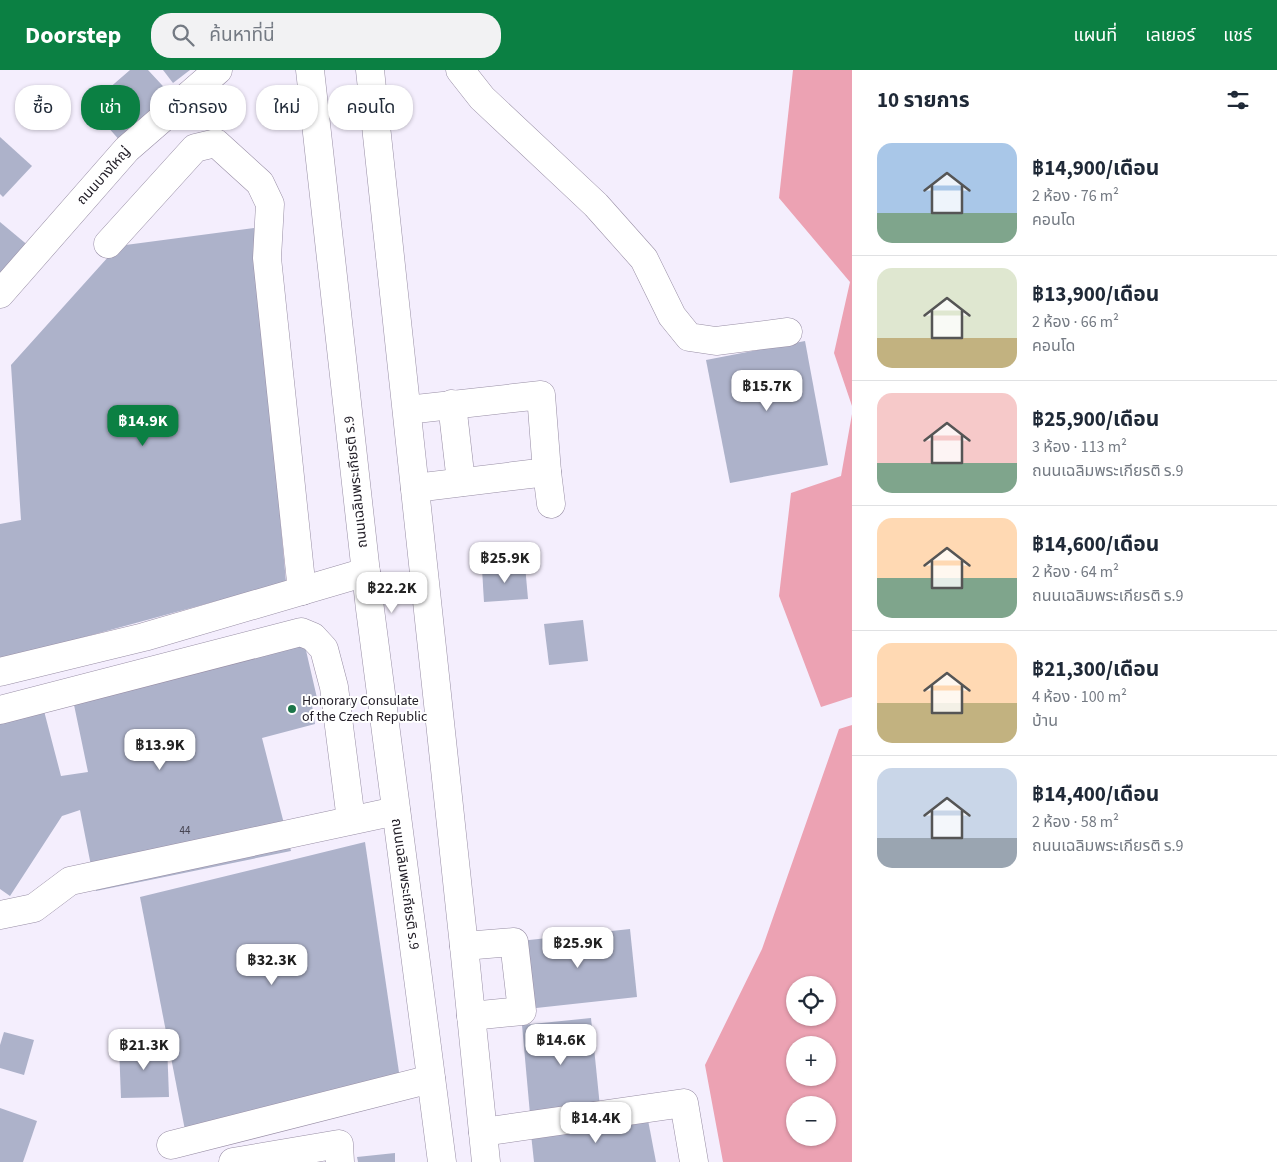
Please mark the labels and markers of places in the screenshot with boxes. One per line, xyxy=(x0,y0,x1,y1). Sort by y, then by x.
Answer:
pin: ฿15.7K xyxy=(726,370,808,412)
pin: ฿14.9K xyxy=(102,404,184,447)
pin: ฿25.9K xyxy=(464,542,546,584)
pin: ฿22.2K xyxy=(351,572,433,614)
place label: Honorary Consulate of the Czech Republic xyxy=(302,691,428,727)
marker: Honorary Consulate of the Czech Republic xyxy=(286,703,298,715)
pin: ฿13.9K xyxy=(119,728,201,771)
pin: ฿25.9K xyxy=(537,926,619,969)
pin: ฿32.3K xyxy=(231,944,313,986)
pin: ฿14.6K xyxy=(520,1024,602,1066)
pin: ฿21.3K xyxy=(103,1028,185,1071)
pin: ฿14.4K xyxy=(555,1102,637,1144)

